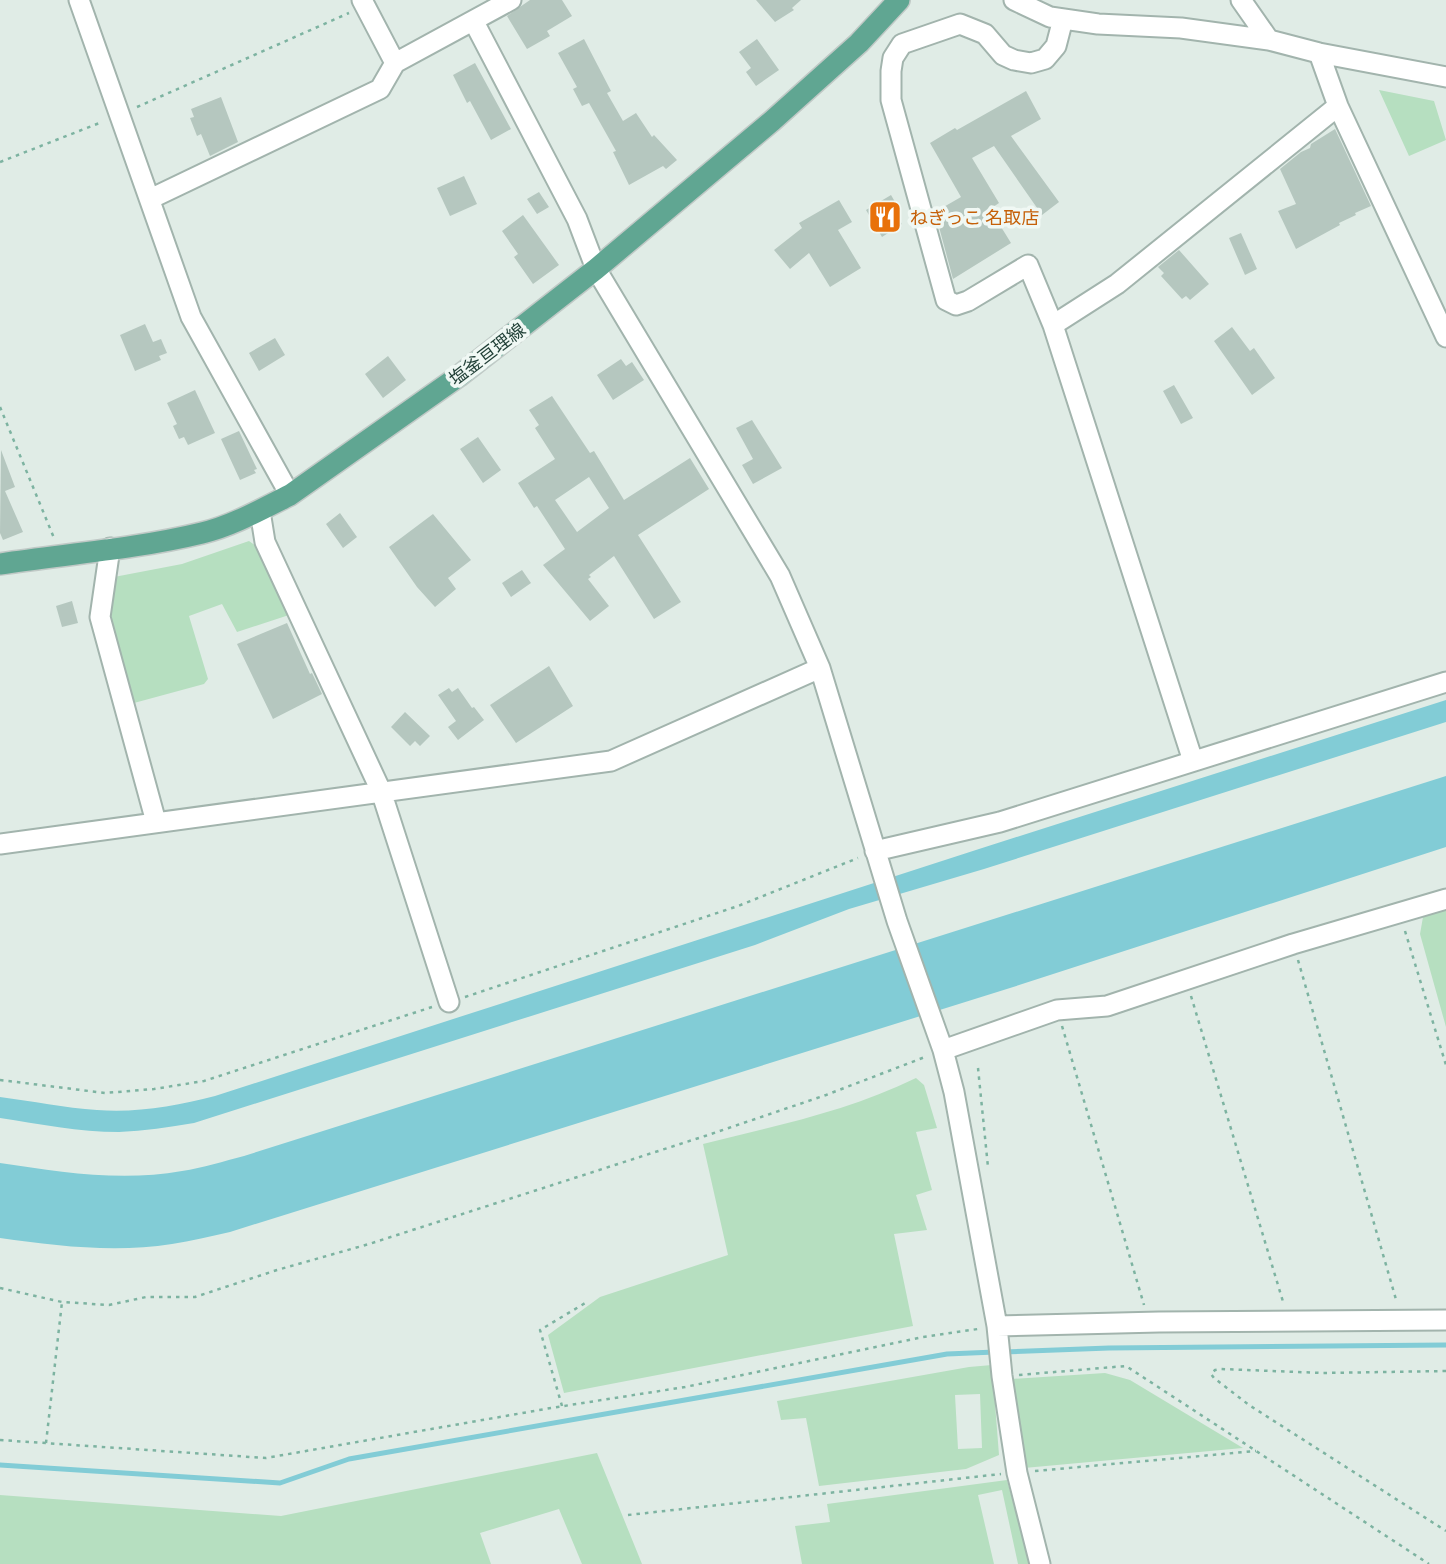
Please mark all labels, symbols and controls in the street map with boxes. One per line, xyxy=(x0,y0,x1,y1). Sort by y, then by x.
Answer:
restaurant icon: ねぎっこ 名取店 xyxy=(866,198,904,236)
place label: ねぎっこ 名取店 xyxy=(910,204,1039,231)
street label: 塩釜亘理線 xyxy=(443,316,531,392)

